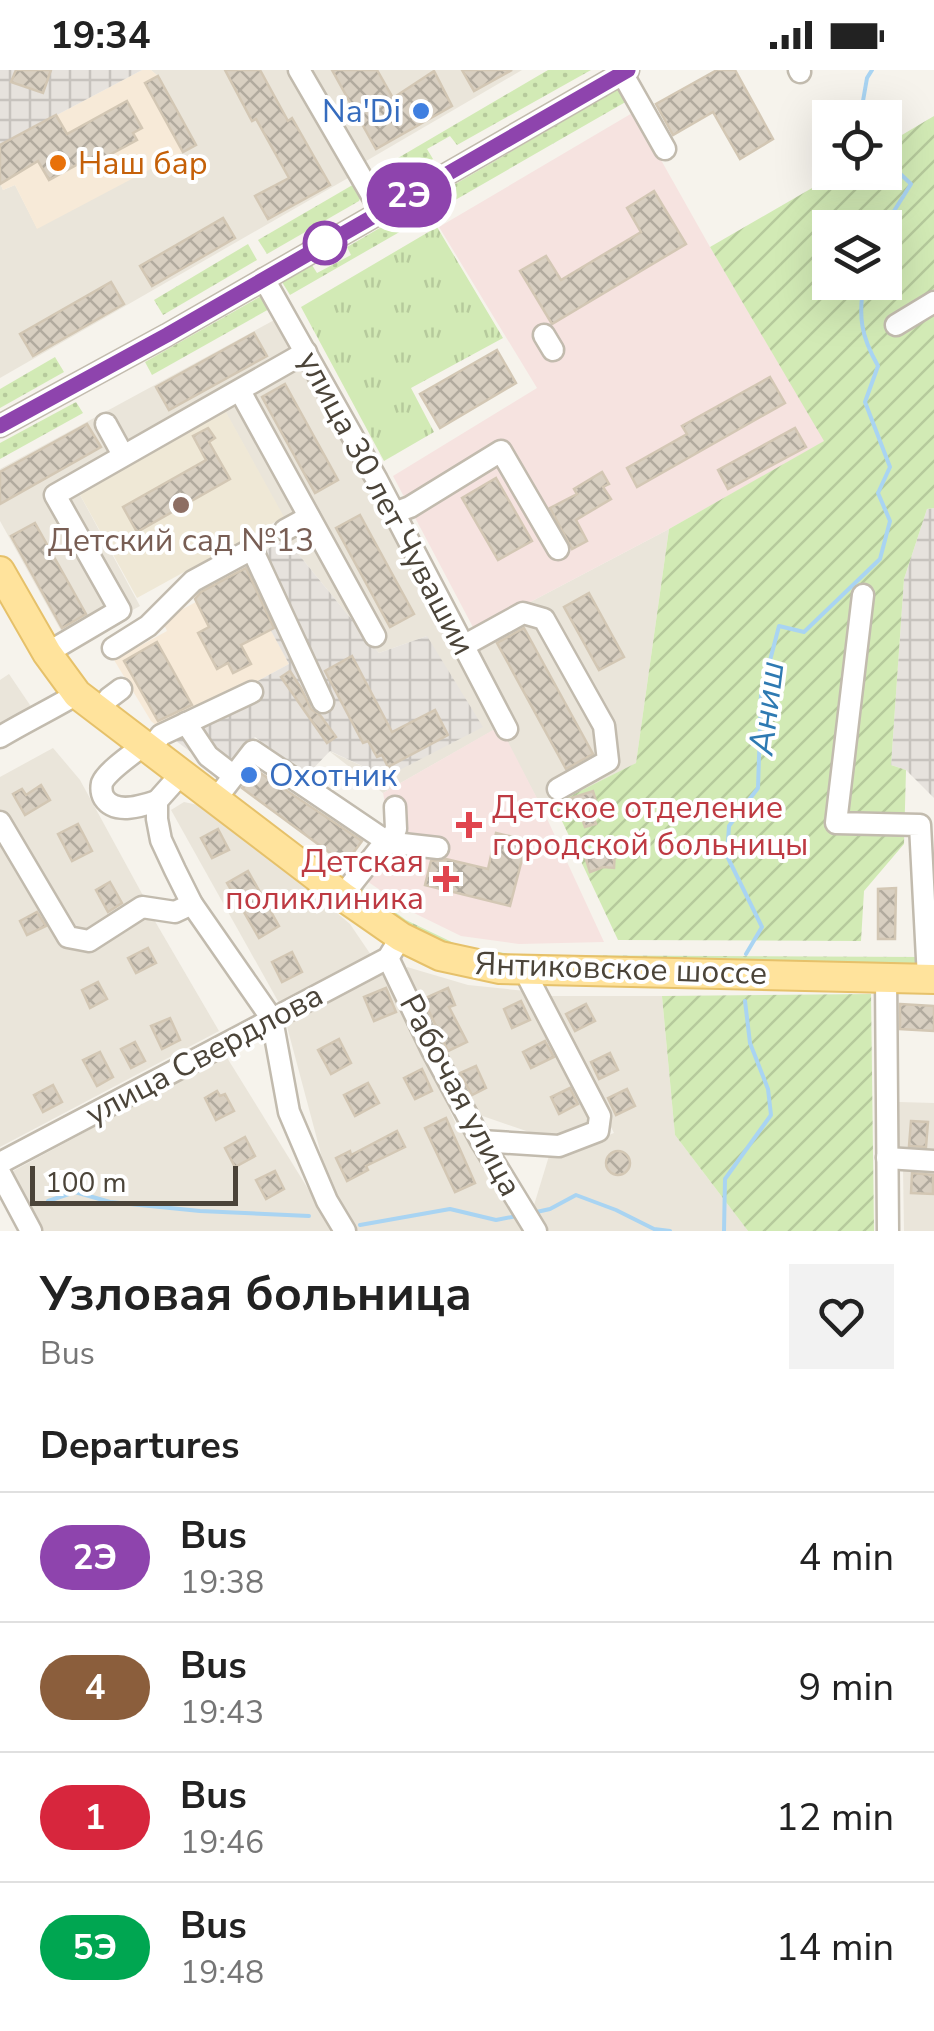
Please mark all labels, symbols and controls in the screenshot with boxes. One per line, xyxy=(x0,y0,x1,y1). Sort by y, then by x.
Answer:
text: 19:34 xyxy=(50,10,151,61)
place label: Na'Di xyxy=(322,90,401,133)
marker: Na'Di xyxy=(410,100,432,122)
map controls xyxy=(812,100,902,300)
button: locate xyxy=(812,100,902,190)
place label: Наш бар xyxy=(78,142,208,185)
marker: Наш бар xyxy=(47,152,69,174)
line badge: 2Э xyxy=(364,162,454,228)
text: 2Э xyxy=(387,172,431,219)
button: layers xyxy=(812,210,902,300)
unlabelled marker xyxy=(304,222,346,264)
street label: улица 30 лет Чувашии xyxy=(288,344,485,663)
marker: Детский сад №13 xyxy=(170,494,192,516)
place label: Детский сад №13 xyxy=(48,519,314,562)
water label: Аниш xyxy=(737,658,796,759)
place label: Охотник xyxy=(269,754,397,797)
marker: Охотник xyxy=(238,764,260,786)
place label: Детское отделение городской больницы xyxy=(492,786,808,866)
marker: Детское отделение городской больницы xyxy=(456,812,482,838)
place label: Детская поликлиника xyxy=(225,840,424,920)
marker: Детская поликлиника xyxy=(433,866,459,892)
street label: Янтиковское шоссе xyxy=(474,942,768,995)
street label: улица Свердлова xyxy=(78,974,330,1135)
street label: Рабочая улица xyxy=(389,987,532,1204)
scale bar xyxy=(30,1161,238,1206)
text: 100 m xyxy=(45,1164,127,1202)
text: Узловая больница xyxy=(40,1261,472,1327)
button: heart xyxy=(789,1264,894,1369)
text: Bus xyxy=(40,1332,95,1375)
text: Departures xyxy=(40,1420,239,1471)
text: Bus xyxy=(180,1510,247,1561)
text: 4 min xyxy=(799,1532,894,1583)
text: 2Э xyxy=(73,1534,117,1581)
text: 19:38 xyxy=(180,1561,264,1604)
text: Bus xyxy=(180,1640,247,1691)
text: 9 min xyxy=(799,1662,894,1713)
text: 4 xyxy=(84,1664,106,1711)
text: 19:43 xyxy=(180,1691,264,1734)
text: Bus xyxy=(180,1770,247,1821)
text: 12 min xyxy=(776,1792,894,1843)
text: 1 xyxy=(84,1794,106,1841)
text: 19:46 xyxy=(180,1821,264,1864)
text: Bus xyxy=(180,1900,247,1951)
text: 14 min xyxy=(776,1922,894,1973)
text: 5Э xyxy=(73,1924,117,1971)
text: 19:48 xyxy=(180,1951,264,1994)

